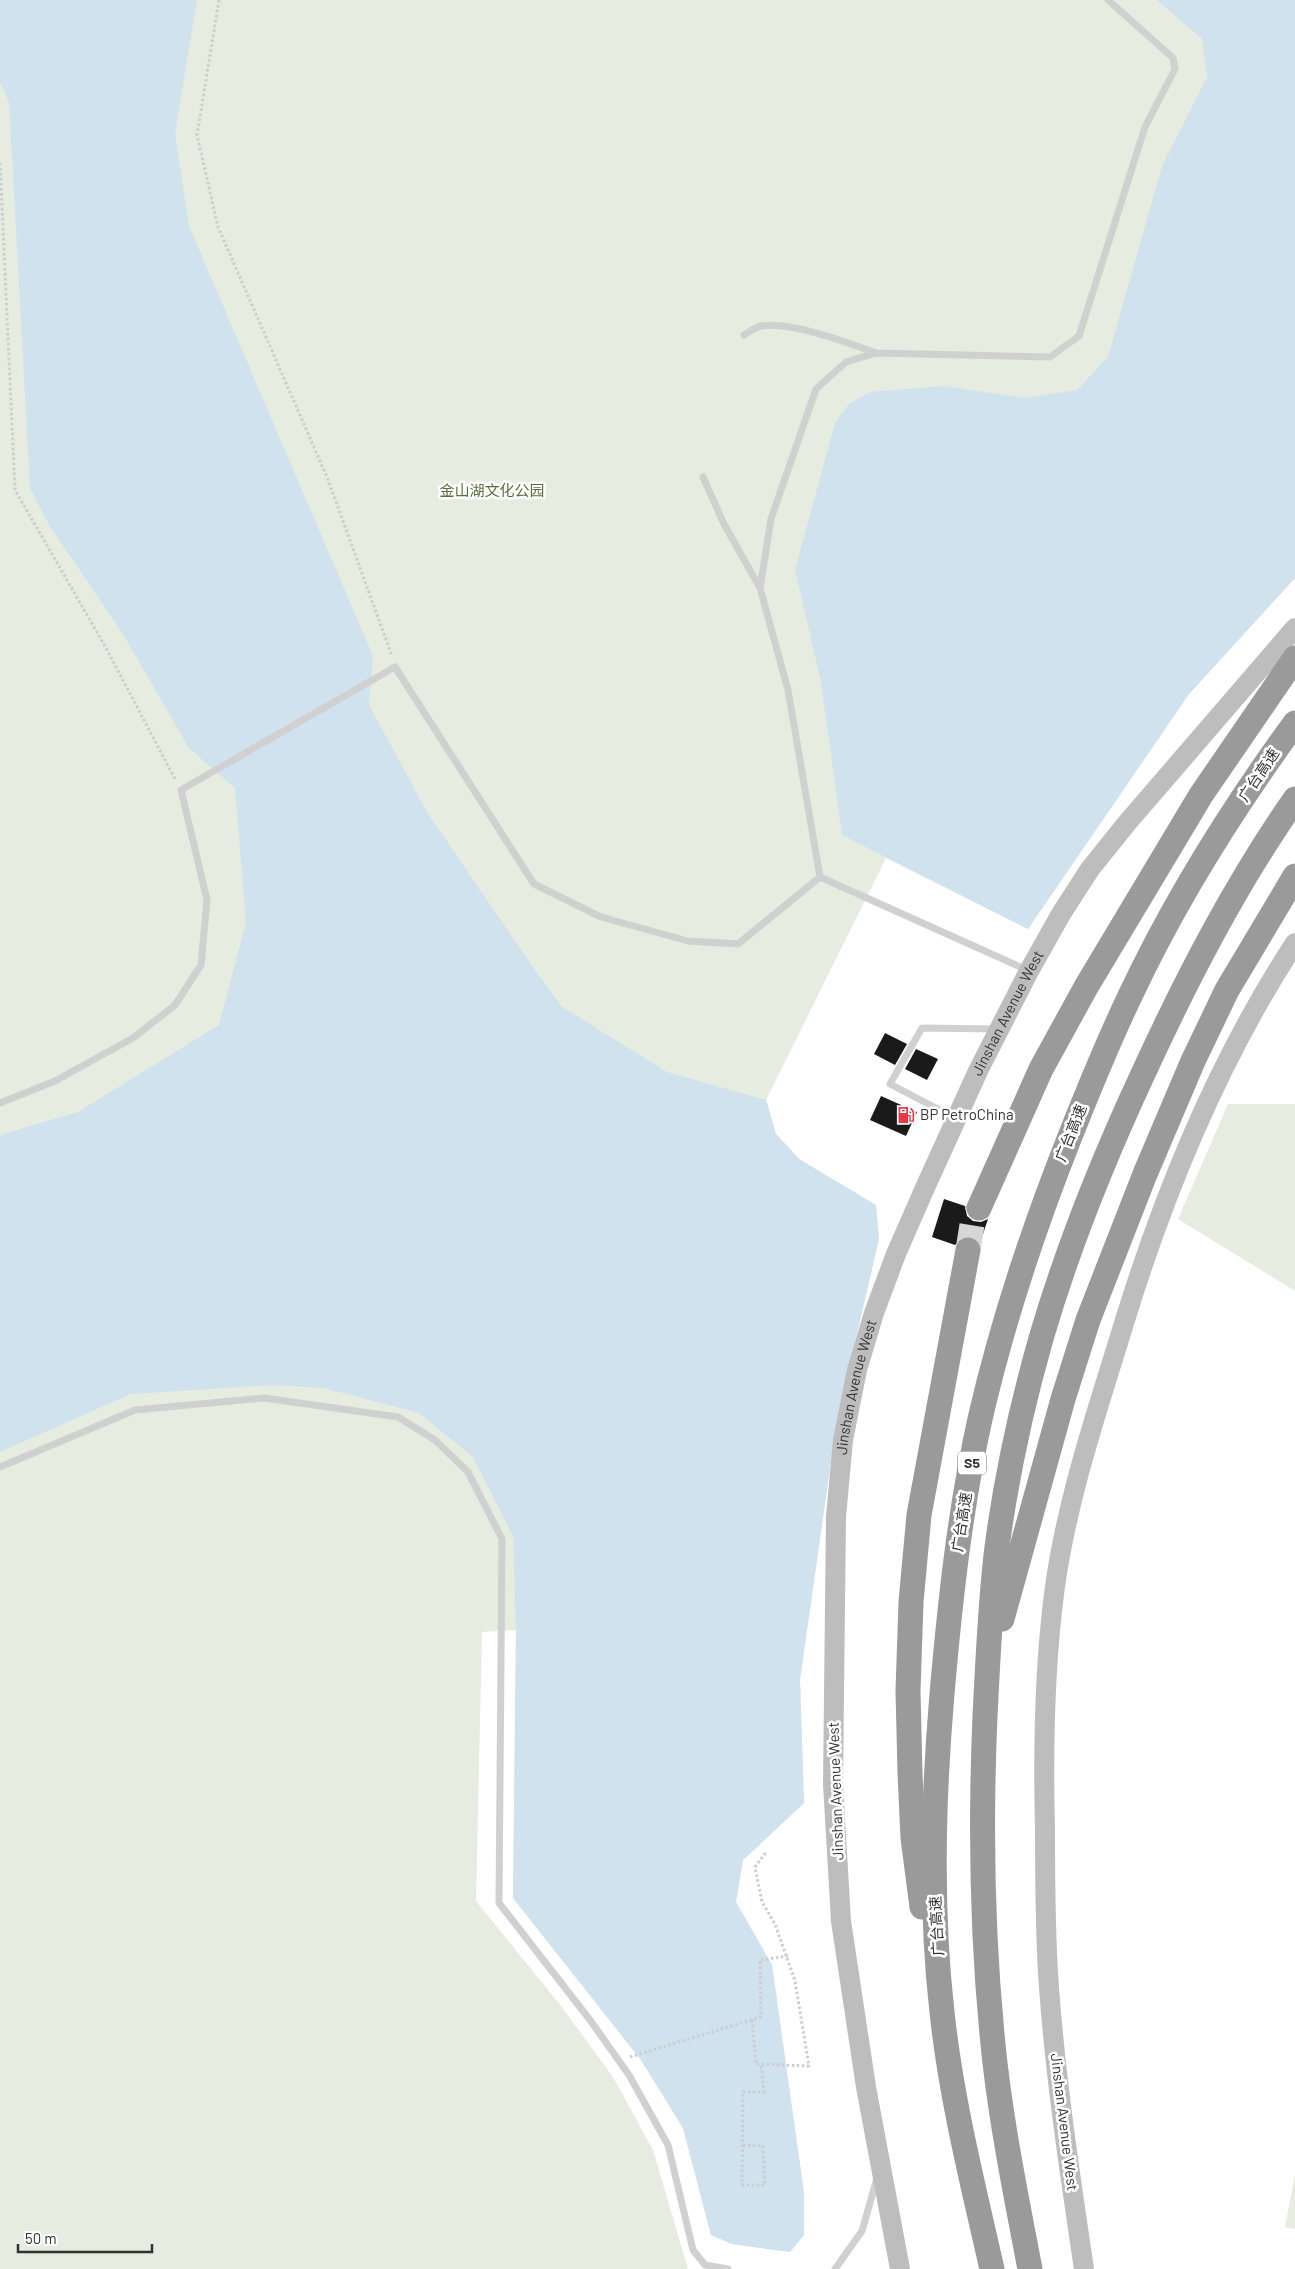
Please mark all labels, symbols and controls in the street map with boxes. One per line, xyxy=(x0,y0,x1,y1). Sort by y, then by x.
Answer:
park label: 金山湖文化公园 xyxy=(439,481,545,499)
street label: 广台高速 xyxy=(1234,745,1282,804)
street label: Jinshan Avenue West xyxy=(967,947,1047,1078)
street label: 广台高速 xyxy=(1050,1101,1090,1164)
fuel station icon: BP PetroChina xyxy=(896,1105,916,1125)
place label: BP PetroChina xyxy=(920,1105,1014,1123)
street label: Jinshan Avenue West xyxy=(832,1317,880,1455)
road number: S5 xyxy=(958,1452,986,1475)
street label: 广台高速 xyxy=(947,1491,975,1553)
street label: Jinshan Avenue West xyxy=(824,1722,846,1860)
street label: 广台高速 xyxy=(925,1896,947,1956)
street label: Jinshan Avenue West xyxy=(1048,2052,1082,2192)
scale bar xyxy=(18,2222,151,2254)
text: 50 m xyxy=(25,2229,57,2247)

